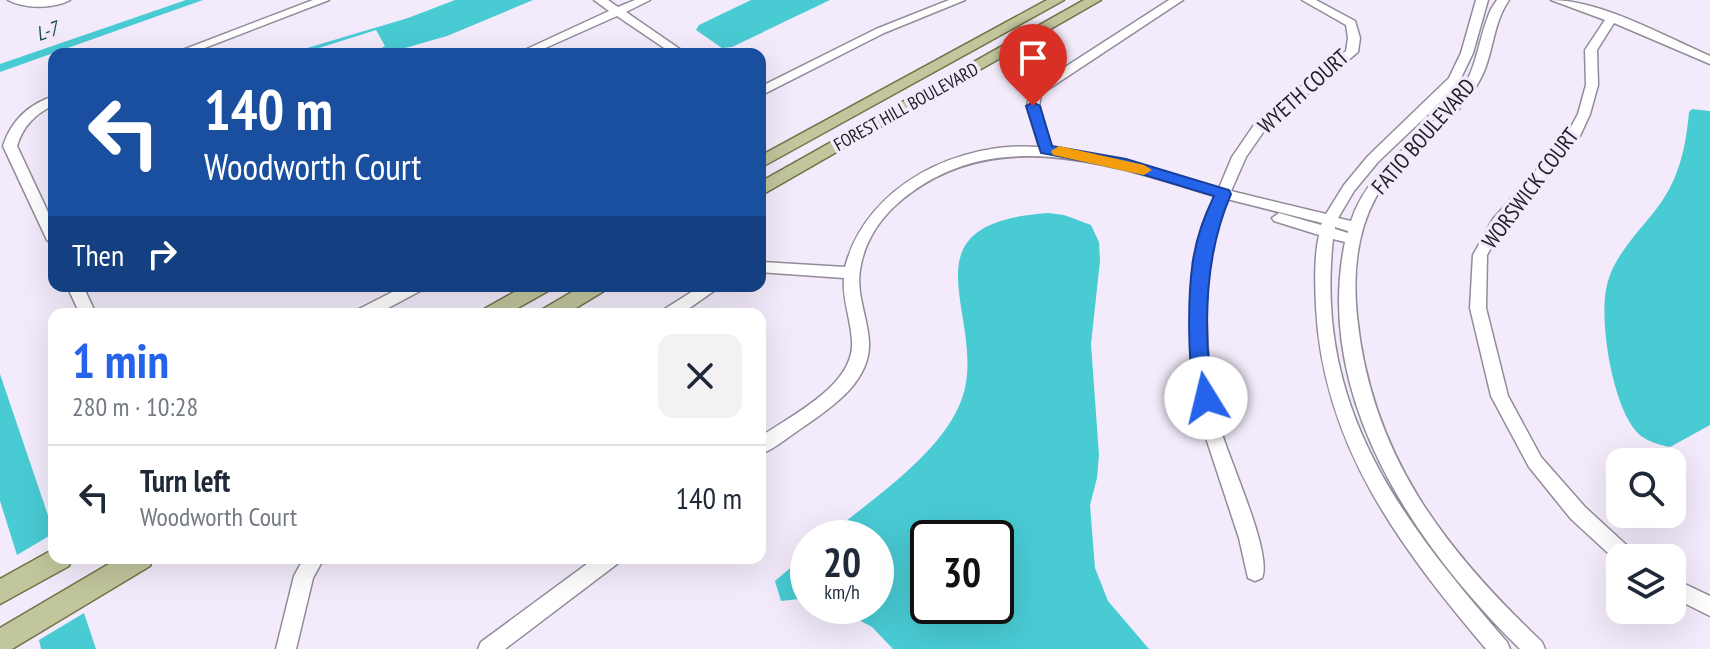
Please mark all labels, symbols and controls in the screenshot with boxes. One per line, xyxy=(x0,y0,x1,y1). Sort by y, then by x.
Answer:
water label: L-7 xyxy=(32,14,64,47)
pin xyxy=(999,24,1067,106)
icon: arrive xyxy=(1011,36,1055,80)
street label: WYETH COURT xyxy=(1252,43,1354,139)
street label: FOREST HILL BOULEVARD xyxy=(829,57,982,156)
street label: FATIO BOULEVARD xyxy=(1365,72,1481,200)
text: 140 m xyxy=(204,73,333,145)
icon: left xyxy=(72,80,176,184)
street label: WORSWICK COURT xyxy=(1476,122,1585,254)
text: Woodworth Court xyxy=(204,143,421,190)
icon: right xyxy=(140,232,184,276)
text: Then xyxy=(72,235,124,274)
text: 1 min xyxy=(72,329,169,391)
button: close xyxy=(658,334,742,418)
position arrow xyxy=(1164,356,1248,440)
text: 280 m · 10:28 xyxy=(72,390,198,423)
map controls xyxy=(1606,448,1686,624)
button: search xyxy=(1606,448,1686,528)
text: Turn left xyxy=(140,461,230,500)
icon: left xyxy=(72,475,116,519)
text: 140 m xyxy=(676,478,742,517)
text: Woodworth Court xyxy=(140,500,297,533)
speed limit sign: 30 xyxy=(910,520,1014,624)
text: 20 xyxy=(823,536,861,588)
button: layers xyxy=(1606,544,1686,624)
text: km/h xyxy=(824,579,860,605)

